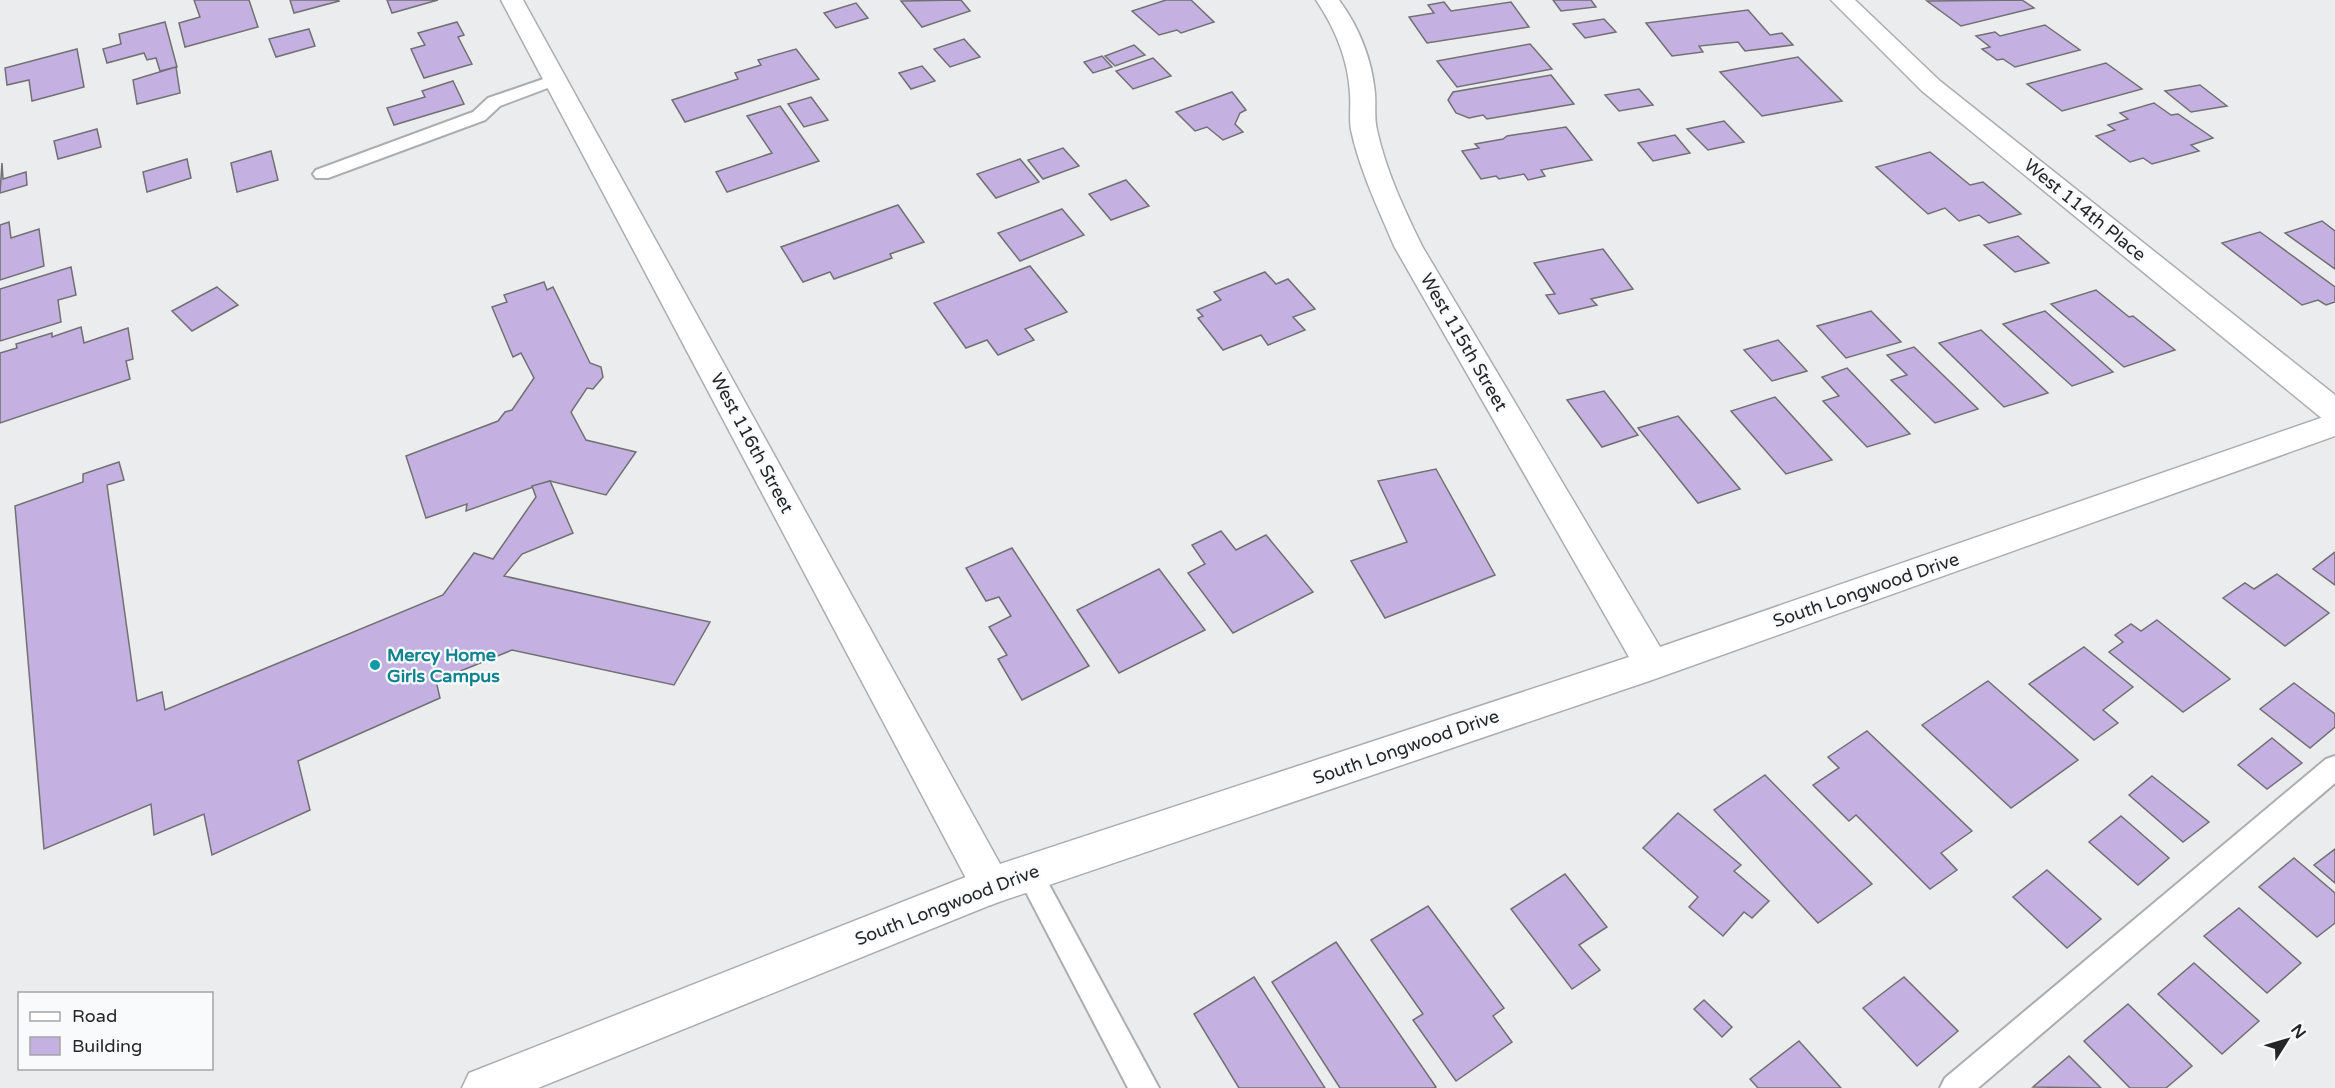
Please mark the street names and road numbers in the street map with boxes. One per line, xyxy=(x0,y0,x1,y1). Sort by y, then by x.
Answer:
street label: West 114th Place xyxy=(2020,154,2150,266)
street label: West 115th Street xyxy=(1416,269,1512,415)
street label: West 116th Street xyxy=(706,369,798,517)
street label: South Longwood Drive xyxy=(1770,548,1962,632)
street label: South Longwood Drive xyxy=(1310,705,1502,789)
street label: South Longwood Drive xyxy=(852,860,1042,950)

